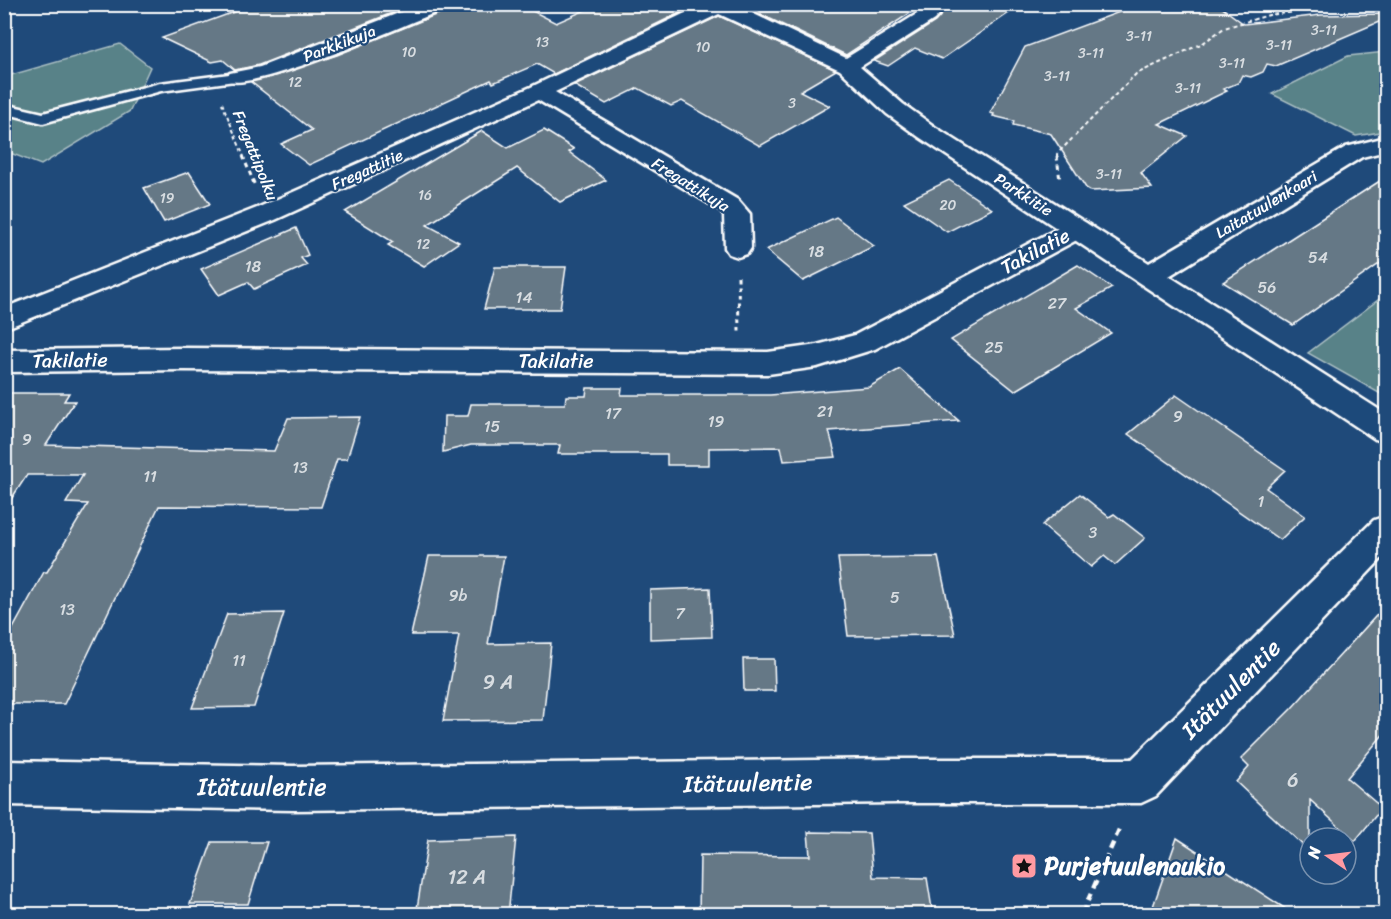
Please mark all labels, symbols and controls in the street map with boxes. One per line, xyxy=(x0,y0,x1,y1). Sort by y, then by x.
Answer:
street label: Parkkikuja xyxy=(298,16,380,71)
house number: 3-11 xyxy=(1311,18,1337,43)
house number: 3-11 xyxy=(1126,24,1152,49)
house number: 13 xyxy=(535,30,549,55)
house number: 3-11 xyxy=(1266,33,1292,58)
house number: 10 xyxy=(696,35,711,60)
house number: 10 xyxy=(402,40,417,65)
house number: 3-11 xyxy=(1078,41,1104,66)
house number: 3-11 xyxy=(1219,51,1245,76)
house number: 3-11 xyxy=(1044,64,1070,89)
house number: 12 xyxy=(288,70,302,95)
house number: 3-11 xyxy=(1175,76,1201,101)
house number: 3 xyxy=(788,91,796,116)
street label: Fregattipolku xyxy=(224,105,287,205)
street label: Fregattitie xyxy=(326,141,408,198)
street label: Fregattikuja xyxy=(646,149,736,220)
house number: 3-11 xyxy=(1096,162,1122,187)
street label: Laitatuulenkaari xyxy=(1209,162,1324,247)
street label: Parkkitie xyxy=(988,164,1059,224)
house number: 16 xyxy=(418,183,432,208)
house number: 19 xyxy=(160,186,175,211)
house number: 20 xyxy=(940,193,957,218)
street label: Takilatie xyxy=(994,218,1077,285)
house number: 12 xyxy=(416,232,430,257)
house number: 18 xyxy=(808,237,825,266)
house number: 54 xyxy=(1308,243,1328,272)
house number: 18 xyxy=(245,252,262,281)
house number: 56 xyxy=(1258,273,1276,302)
house number: 14 xyxy=(516,283,532,312)
house number: 27 xyxy=(1048,289,1067,318)
house number: 25 xyxy=(984,333,1004,362)
street label: Takilatie xyxy=(32,342,108,379)
street label: Takilatie xyxy=(518,344,594,379)
house number: 21 xyxy=(817,397,833,426)
house number: 17 xyxy=(605,399,622,428)
house number: 9 xyxy=(1173,402,1183,431)
house number: 19 xyxy=(708,407,725,436)
house number: 15 xyxy=(484,412,501,441)
house number: 9 xyxy=(22,425,32,454)
house number: 13 xyxy=(292,453,308,482)
house number: 11 xyxy=(143,462,157,491)
house number: 1 xyxy=(1258,487,1265,516)
house number: 3 xyxy=(1089,518,1098,547)
house number: 9b xyxy=(449,581,468,610)
house number: 5 xyxy=(890,583,900,612)
house number: 13 xyxy=(59,595,75,624)
house number: 7 xyxy=(675,599,685,628)
street label: Itätuulentie xyxy=(1170,629,1291,750)
house number: 11 xyxy=(232,646,246,675)
house number: 9 A xyxy=(483,665,513,700)
street label: Itätuulentie xyxy=(682,761,813,805)
house number: 6 xyxy=(1287,763,1299,798)
street label: Itätuulentie xyxy=(196,766,327,808)
north arrow xyxy=(1298,826,1358,886)
text: N xyxy=(1298,843,1330,862)
place label: Purjetuulenaukio xyxy=(1044,845,1225,887)
place icon: Purjetuulenaukio xyxy=(1009,851,1039,881)
house number: 12 A xyxy=(448,860,486,895)

